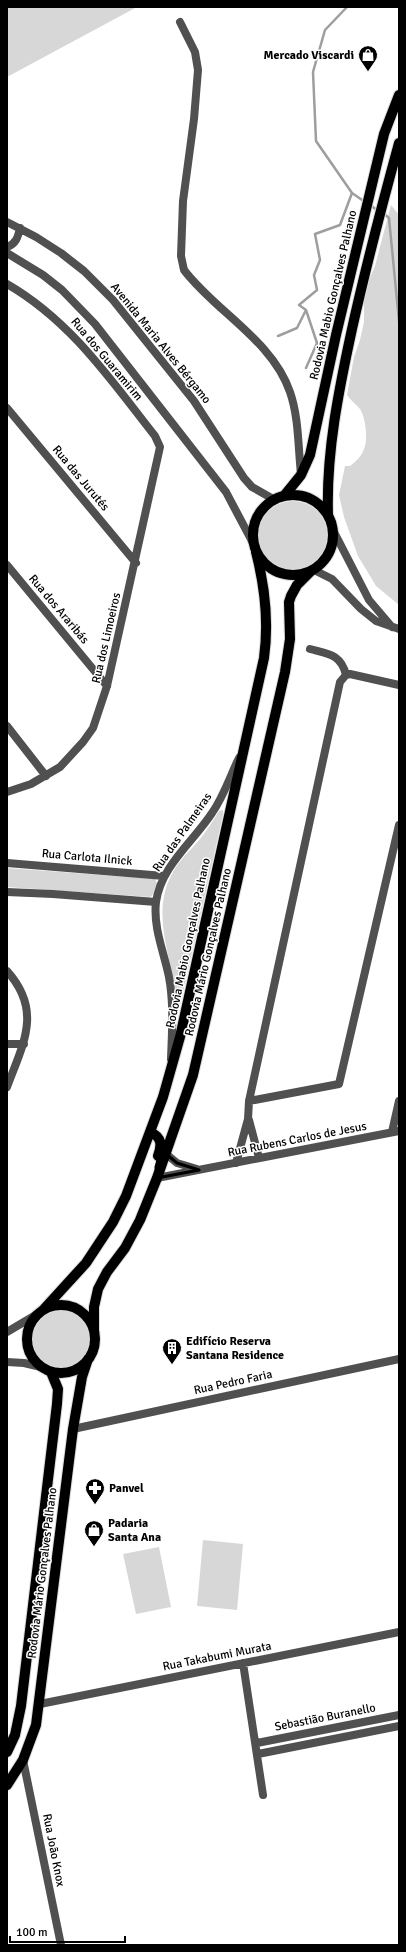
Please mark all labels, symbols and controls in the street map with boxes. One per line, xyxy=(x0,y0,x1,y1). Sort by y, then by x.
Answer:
shop icon: Mercado Viscardi xyxy=(357,44,379,72)
place label: Mercado Viscardi xyxy=(264,48,354,63)
street label: Rodovia Mabio Gonçalves Palhano xyxy=(307,209,360,381)
street label: Avenida Maria Alves Bérgamo xyxy=(107,280,214,407)
street label: Rua dos Guaramirim xyxy=(68,315,146,404)
street label: Rua das Jurutés xyxy=(49,443,112,514)
street label: Rua dos Araribás xyxy=(25,572,92,647)
street label: Rua dos Limoeiros xyxy=(89,591,124,685)
street label: Rua das Palmeiras xyxy=(150,790,215,875)
street label: Rua Carlota Ilnick xyxy=(41,846,133,869)
street label: Rodovia Mabio Gonçalves Palhano xyxy=(163,857,214,1030)
street label: Rodovia Mário Gonçalves Palhano xyxy=(182,867,235,1038)
street label: Rua Rubens Carlos de Jesus xyxy=(226,1119,368,1160)
place label: Edifício Reserva Santana Residence xyxy=(186,1334,284,1363)
building icon: Edifício Reserva Santana Residence xyxy=(161,1337,183,1365)
street label: Rua Pedro Faria xyxy=(192,1367,274,1398)
pharmacy icon: Panvel xyxy=(84,1477,106,1505)
place label: Panvel xyxy=(109,1481,144,1496)
street label: Rodovia Mário Gonçalves Palhano xyxy=(25,1487,60,1659)
place label: Padaria Santa Ana xyxy=(108,1516,161,1545)
shop icon: Padaria Santa Ana xyxy=(83,1519,105,1547)
street label: Rua Takabumi Murata xyxy=(161,1639,273,1674)
street label: Sebastião Buranello xyxy=(273,1700,377,1735)
street label: Rua João Knox xyxy=(39,1812,68,1888)
scale bar xyxy=(10,1918,125,1944)
text: 100 m xyxy=(16,1925,48,1940)

